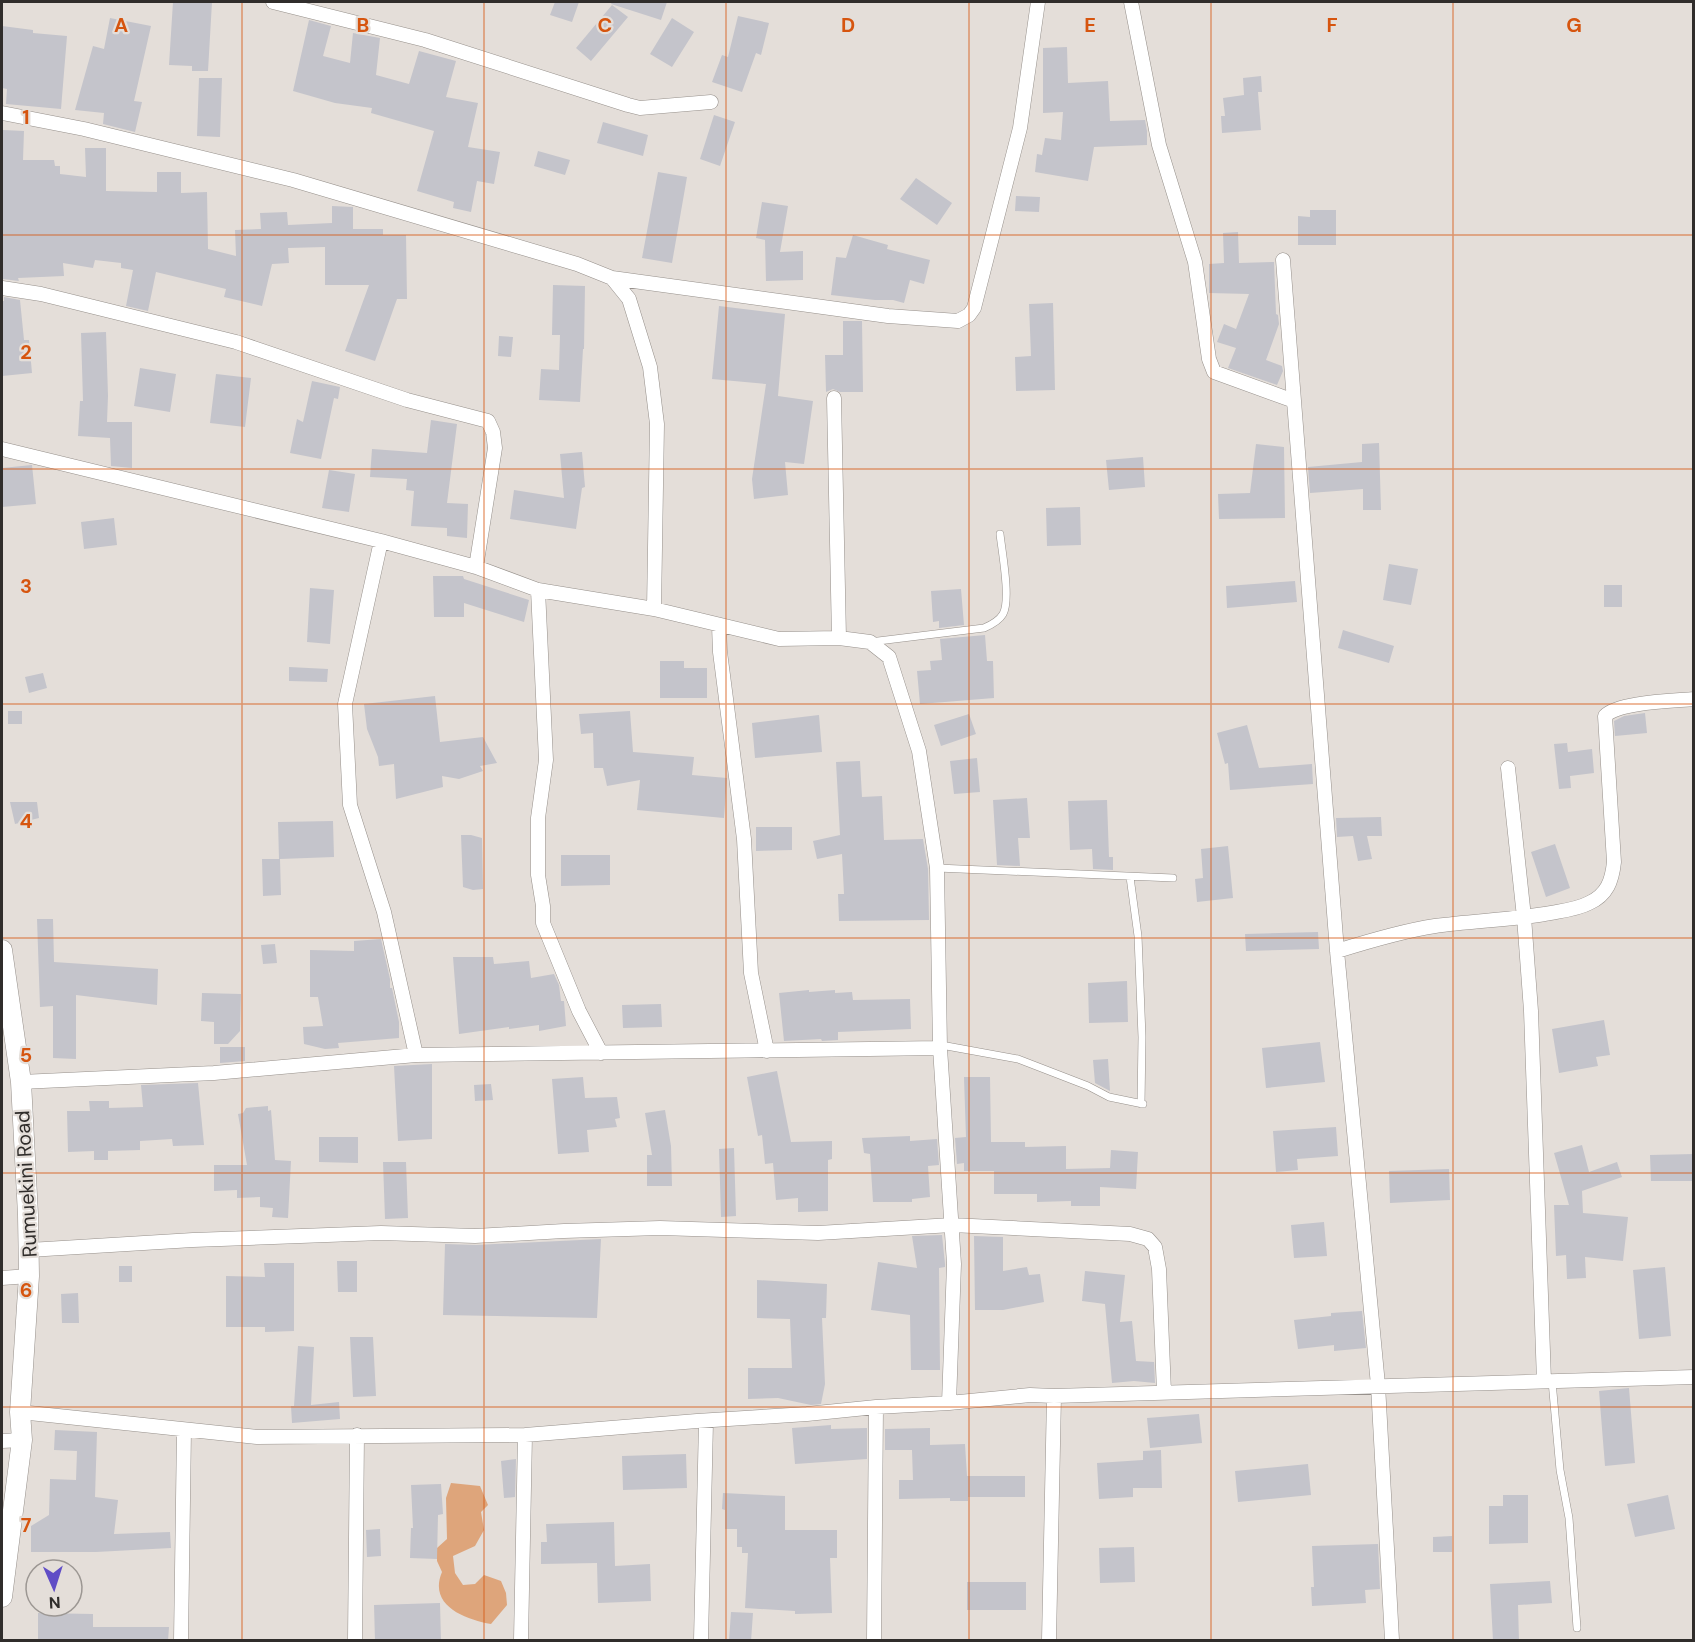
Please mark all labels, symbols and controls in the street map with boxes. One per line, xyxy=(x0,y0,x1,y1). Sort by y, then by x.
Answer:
text: A xyxy=(114,12,128,38)
text: B xyxy=(357,12,369,38)
text: C xyxy=(598,12,612,38)
text: D xyxy=(841,12,855,38)
text: E xyxy=(1084,12,1096,38)
text: F xyxy=(1326,12,1338,38)
text: G xyxy=(1566,12,1582,38)
text: 1 xyxy=(22,104,30,130)
text: 2 xyxy=(20,339,32,365)
text: 3 xyxy=(20,573,32,599)
text: 4 xyxy=(20,808,33,834)
text: 5 xyxy=(20,1042,32,1068)
street label: Rumuekini Road xyxy=(9,1110,43,1258)
text: 6 xyxy=(20,1277,32,1303)
text: 7 xyxy=(21,1512,32,1538)
north arrow xyxy=(24,1558,84,1618)
text: N xyxy=(48,1592,61,1613)

